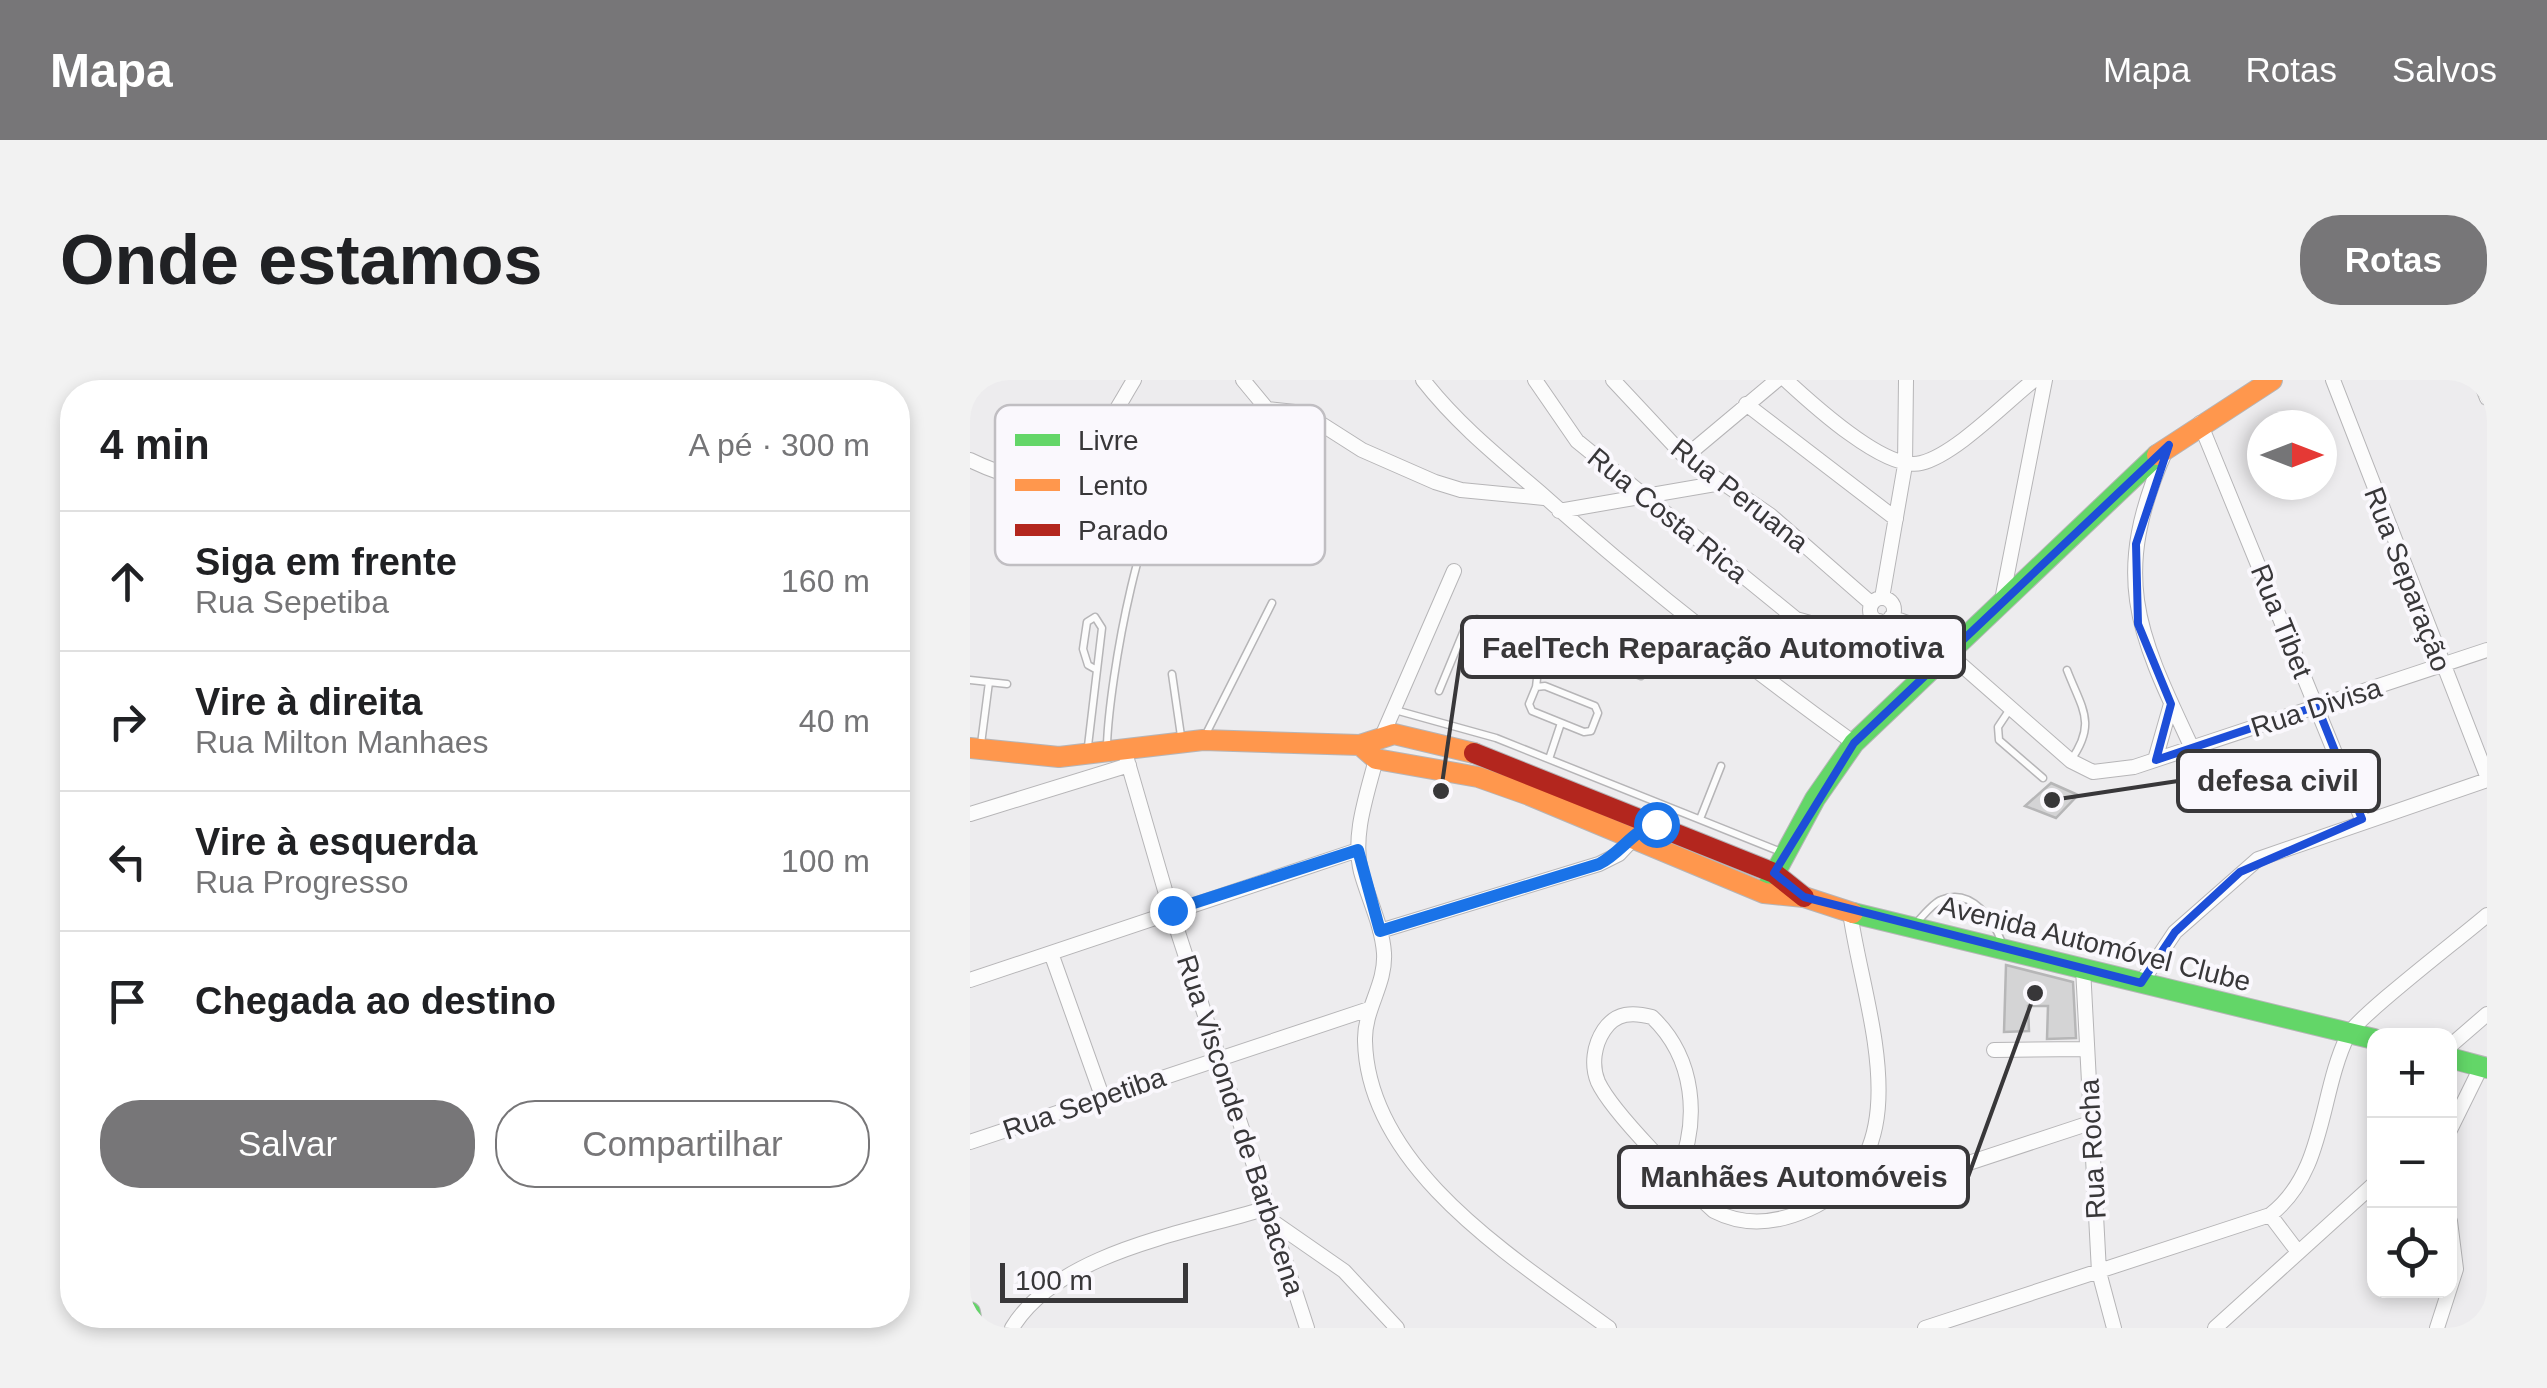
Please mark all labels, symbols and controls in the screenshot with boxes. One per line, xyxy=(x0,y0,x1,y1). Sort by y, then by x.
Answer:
text: Mapa xyxy=(50,44,173,97)
text: Mapa xyxy=(2103,50,2191,89)
text: Rotas xyxy=(2246,50,2337,89)
text: Salvos xyxy=(2392,50,2497,89)
button: Rotas xyxy=(2300,215,2487,305)
text: Onde estamos xyxy=(60,221,542,299)
legend xyxy=(995,405,1325,565)
north arrow xyxy=(2247,410,2337,500)
text: 4 min xyxy=(100,421,210,468)
text: Livre xyxy=(1078,425,1139,456)
text: A pé · 300 m xyxy=(689,427,870,463)
street label: Rua Peruana xyxy=(1665,432,1815,559)
street label: Rua Costa Rica xyxy=(1582,442,1754,589)
text: Lento xyxy=(1078,470,1148,501)
street label: Rua Separação xyxy=(2358,483,2457,676)
text: Parado xyxy=(1078,515,1168,546)
text: Siga em frente xyxy=(195,541,457,583)
icon: ahead xyxy=(100,554,155,609)
street label: Rua Tibet xyxy=(2245,560,2318,683)
text: 160 m xyxy=(781,563,870,599)
text: Rua Sepetiba xyxy=(195,584,389,620)
callout: FaelTech Reparação Automotiva xyxy=(1462,617,1964,677)
text: FaelTech Reparação Automotiva xyxy=(1482,631,1944,664)
street label: Rua Divisa xyxy=(2247,672,2386,743)
text: Vire à direita xyxy=(195,681,422,723)
icon: right xyxy=(100,694,155,749)
text: 40 m xyxy=(799,703,870,739)
text: Rua Milton Manhaes xyxy=(195,724,488,760)
callout: defesa civil xyxy=(2178,751,2379,811)
text: defesa civil xyxy=(2197,764,2359,797)
route start xyxy=(1634,802,1680,848)
text: Vire à esquerda xyxy=(195,821,477,863)
icon: left xyxy=(100,834,155,889)
text: 100 m xyxy=(781,843,870,879)
text: Rua Progresso xyxy=(195,864,408,900)
route end xyxy=(1150,888,1196,934)
street label: Avenida Automóvel Clube xyxy=(1936,890,2254,997)
street label: Rua Visconde de Barbacena xyxy=(1171,951,1310,1300)
icon: arrive xyxy=(100,974,155,1029)
text: Chegada ao destino xyxy=(195,980,556,1022)
map controls xyxy=(2367,1028,2457,1298)
button: + xyxy=(2367,1028,2457,1118)
street label: Rua Sepetiba xyxy=(999,1061,1170,1146)
street label: Rua Rocha xyxy=(2073,1078,2112,1220)
button: Salvar xyxy=(100,1100,475,1188)
button: Compartilhar xyxy=(495,1100,870,1188)
button: − xyxy=(2367,1118,2457,1208)
callout: Manhães Automóveis xyxy=(1619,1147,1968,1207)
text: Manhães Automóveis xyxy=(1640,1160,1948,1193)
button: locate xyxy=(2367,1208,2457,1298)
scale bar xyxy=(1000,1258,1188,1303)
text: 100 m xyxy=(1015,1265,1093,1296)

